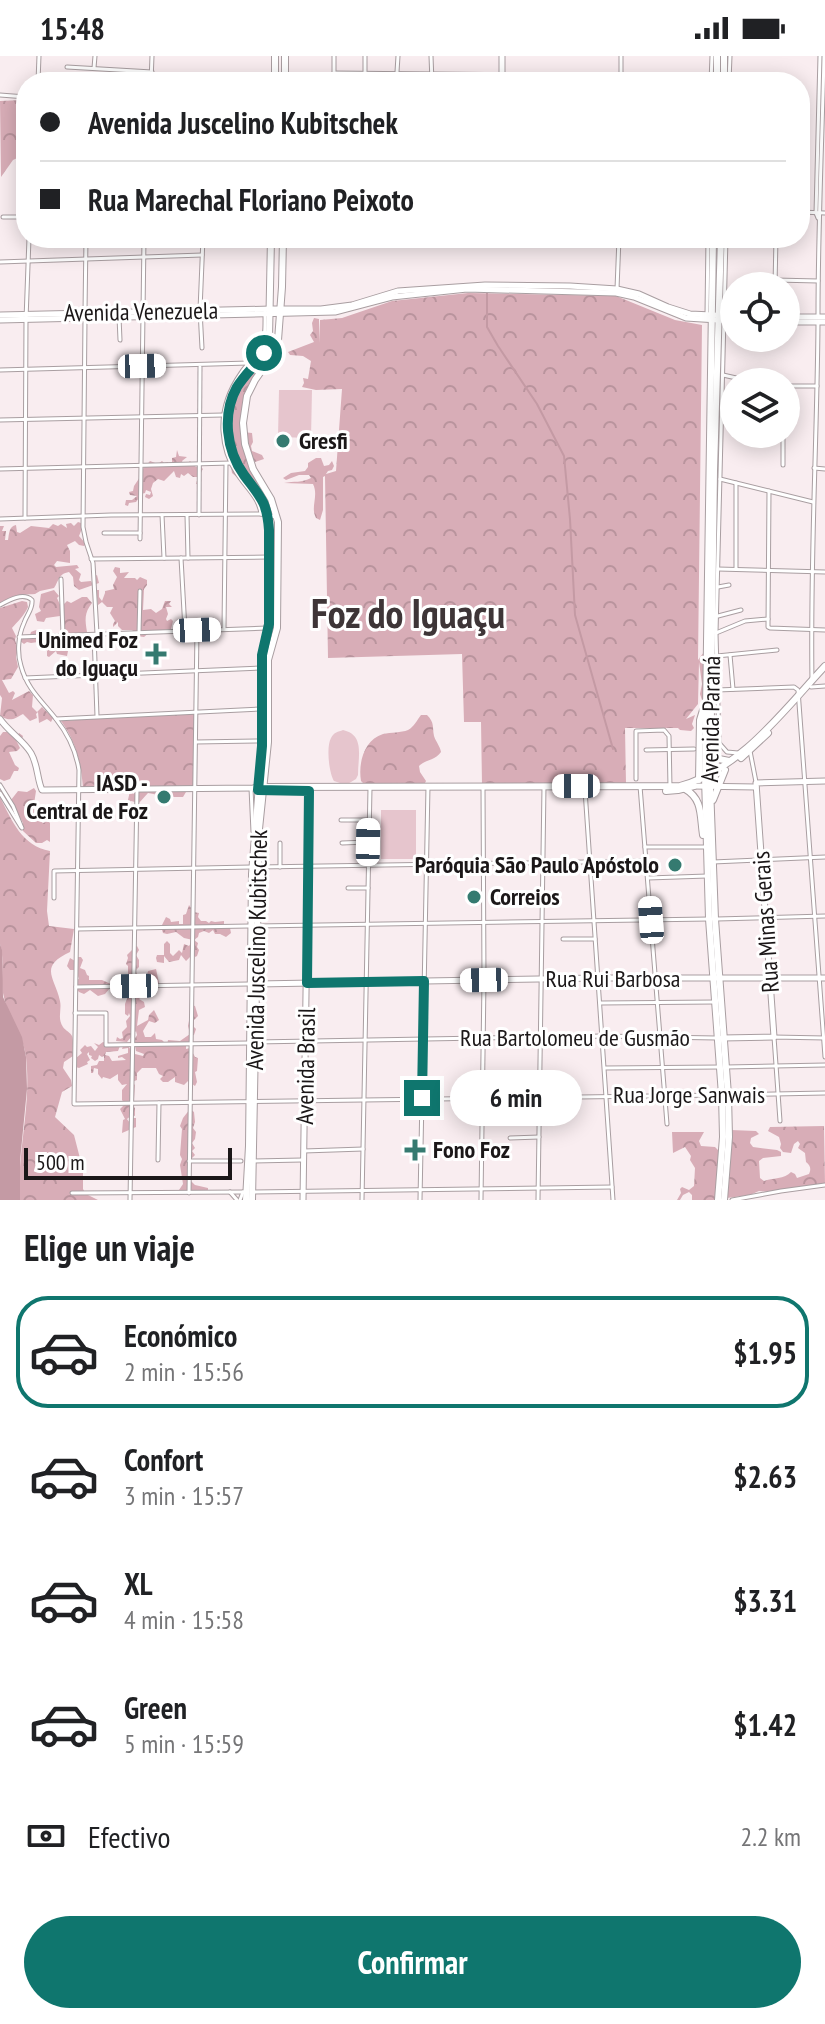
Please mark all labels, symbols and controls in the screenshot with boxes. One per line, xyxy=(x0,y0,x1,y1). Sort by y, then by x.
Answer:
text: 15:48 xyxy=(40,9,105,48)
text: Avenida Juscelino Kubitschek xyxy=(88,103,398,142)
text: Rua Marechal Floriano Peixoto xyxy=(88,180,414,219)
map controls xyxy=(720,272,800,448)
button: locate xyxy=(720,272,800,352)
street label: Avenida Venezuela xyxy=(64,295,218,328)
route start xyxy=(246,335,282,371)
car xyxy=(118,354,166,378)
button: layers xyxy=(720,368,800,448)
place label: Gresfi xyxy=(299,425,348,456)
marker: Gresfi xyxy=(274,432,292,450)
district label: Foz do Iguaçu xyxy=(311,587,505,639)
car xyxy=(173,617,221,643)
place label: Unimed Foz do Iguaçu xyxy=(38,624,138,683)
marker: Unimed Foz do Iguaçu xyxy=(145,643,167,665)
street label: Avenida Paraná xyxy=(694,655,727,783)
place label: IASD - Central de Foz xyxy=(26,767,148,826)
car xyxy=(552,774,600,798)
marker: IASD - Central de Foz xyxy=(155,788,173,806)
car xyxy=(356,818,380,866)
street label: Avenida Juscelino Kubitschek xyxy=(239,829,274,1070)
place label: Paróquia São Paulo Apóstolo xyxy=(415,849,659,880)
street label: Rua Minas Gerais xyxy=(745,850,786,994)
marker: Paróquia São Paulo Apóstolo xyxy=(666,856,684,874)
place label: Correios xyxy=(490,881,560,912)
marker: Correios xyxy=(465,888,483,906)
car xyxy=(637,895,665,945)
street label: Rua Rui Barbosa xyxy=(546,963,680,994)
car xyxy=(460,968,508,992)
car xyxy=(110,974,158,998)
street label: Avenida Brasil xyxy=(289,1007,322,1125)
street label: Rua Bartolomeu de Gusmão xyxy=(460,1022,690,1053)
callout: 6 min xyxy=(450,1070,582,1126)
street label: Rua Jorge Sanwais xyxy=(613,1079,765,1110)
route end xyxy=(404,1080,440,1116)
text: 6 min xyxy=(490,1081,542,1114)
place label: Fono Foz xyxy=(433,1134,510,1165)
marker: Fono Foz xyxy=(404,1139,426,1161)
scale bar xyxy=(24,1144,232,1180)
text: 500 m xyxy=(36,1148,85,1176)
text: Elige un viaje xyxy=(24,1224,195,1271)
icon: car xyxy=(28,1316,100,1388)
text: Económico xyxy=(124,1316,237,1355)
text: $1.95 xyxy=(733,1333,797,1372)
text: 2 min · 15:56 xyxy=(124,1355,244,1388)
icon: car xyxy=(28,1440,100,1512)
text: Confort xyxy=(124,1440,203,1479)
text: $2.63 xyxy=(733,1457,797,1496)
text: 3 min · 15:57 xyxy=(124,1479,244,1512)
icon: car xyxy=(28,1564,100,1636)
text: XL xyxy=(124,1564,153,1603)
text: $3.31 xyxy=(733,1581,797,1620)
text: 4 min · 15:58 xyxy=(124,1603,244,1636)
icon: car xyxy=(28,1688,100,1760)
text: Green xyxy=(124,1688,187,1727)
text: $1.42 xyxy=(733,1705,797,1744)
text: 5 min · 15:59 xyxy=(124,1727,244,1760)
icon: cash xyxy=(24,1814,68,1858)
text: Efectivo xyxy=(88,1817,171,1856)
text: 2.2 km xyxy=(740,1820,801,1853)
button: Confirmar xyxy=(24,1916,801,2008)

